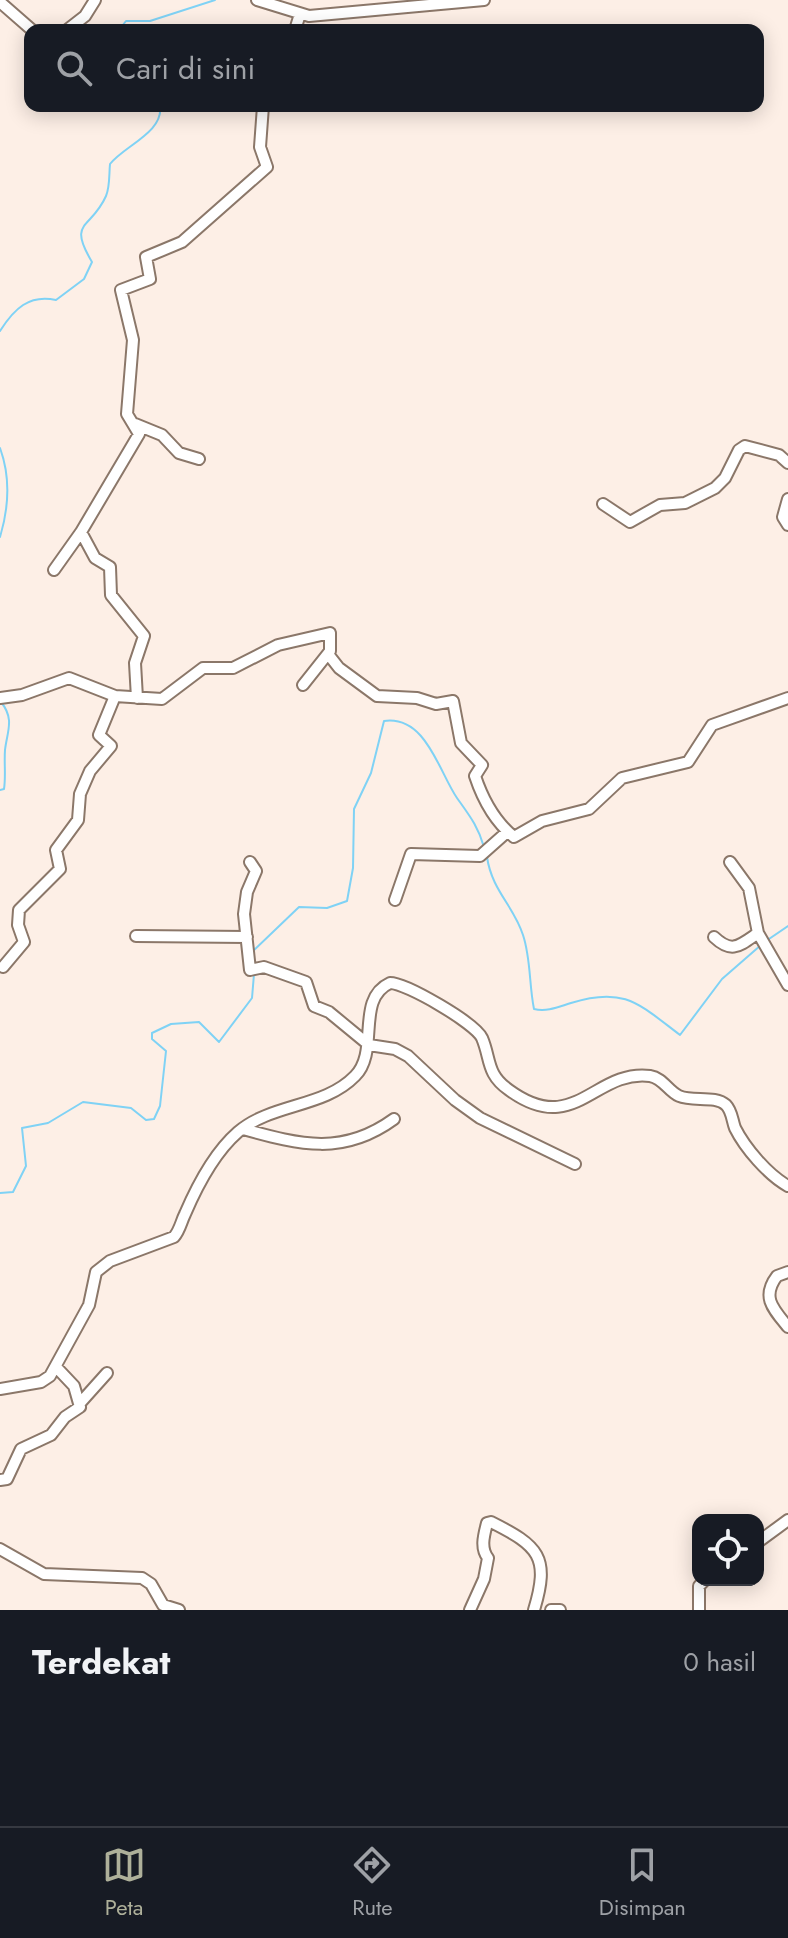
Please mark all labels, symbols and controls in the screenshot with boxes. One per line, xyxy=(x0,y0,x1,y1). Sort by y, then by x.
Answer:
search box xyxy=(24,24,764,112)
icon: search xyxy=(52,46,96,90)
text: Cari di sini xyxy=(116,47,255,90)
map controls xyxy=(692,1514,764,1586)
button: locate xyxy=(692,1514,764,1586)
text: Terdekat xyxy=(32,1638,170,1687)
text: 0 hasil xyxy=(683,1643,756,1681)
tab: Peta xyxy=(102,1843,146,1923)
tab: Rute xyxy=(350,1843,394,1923)
tab: Disimpan xyxy=(599,1843,686,1923)

